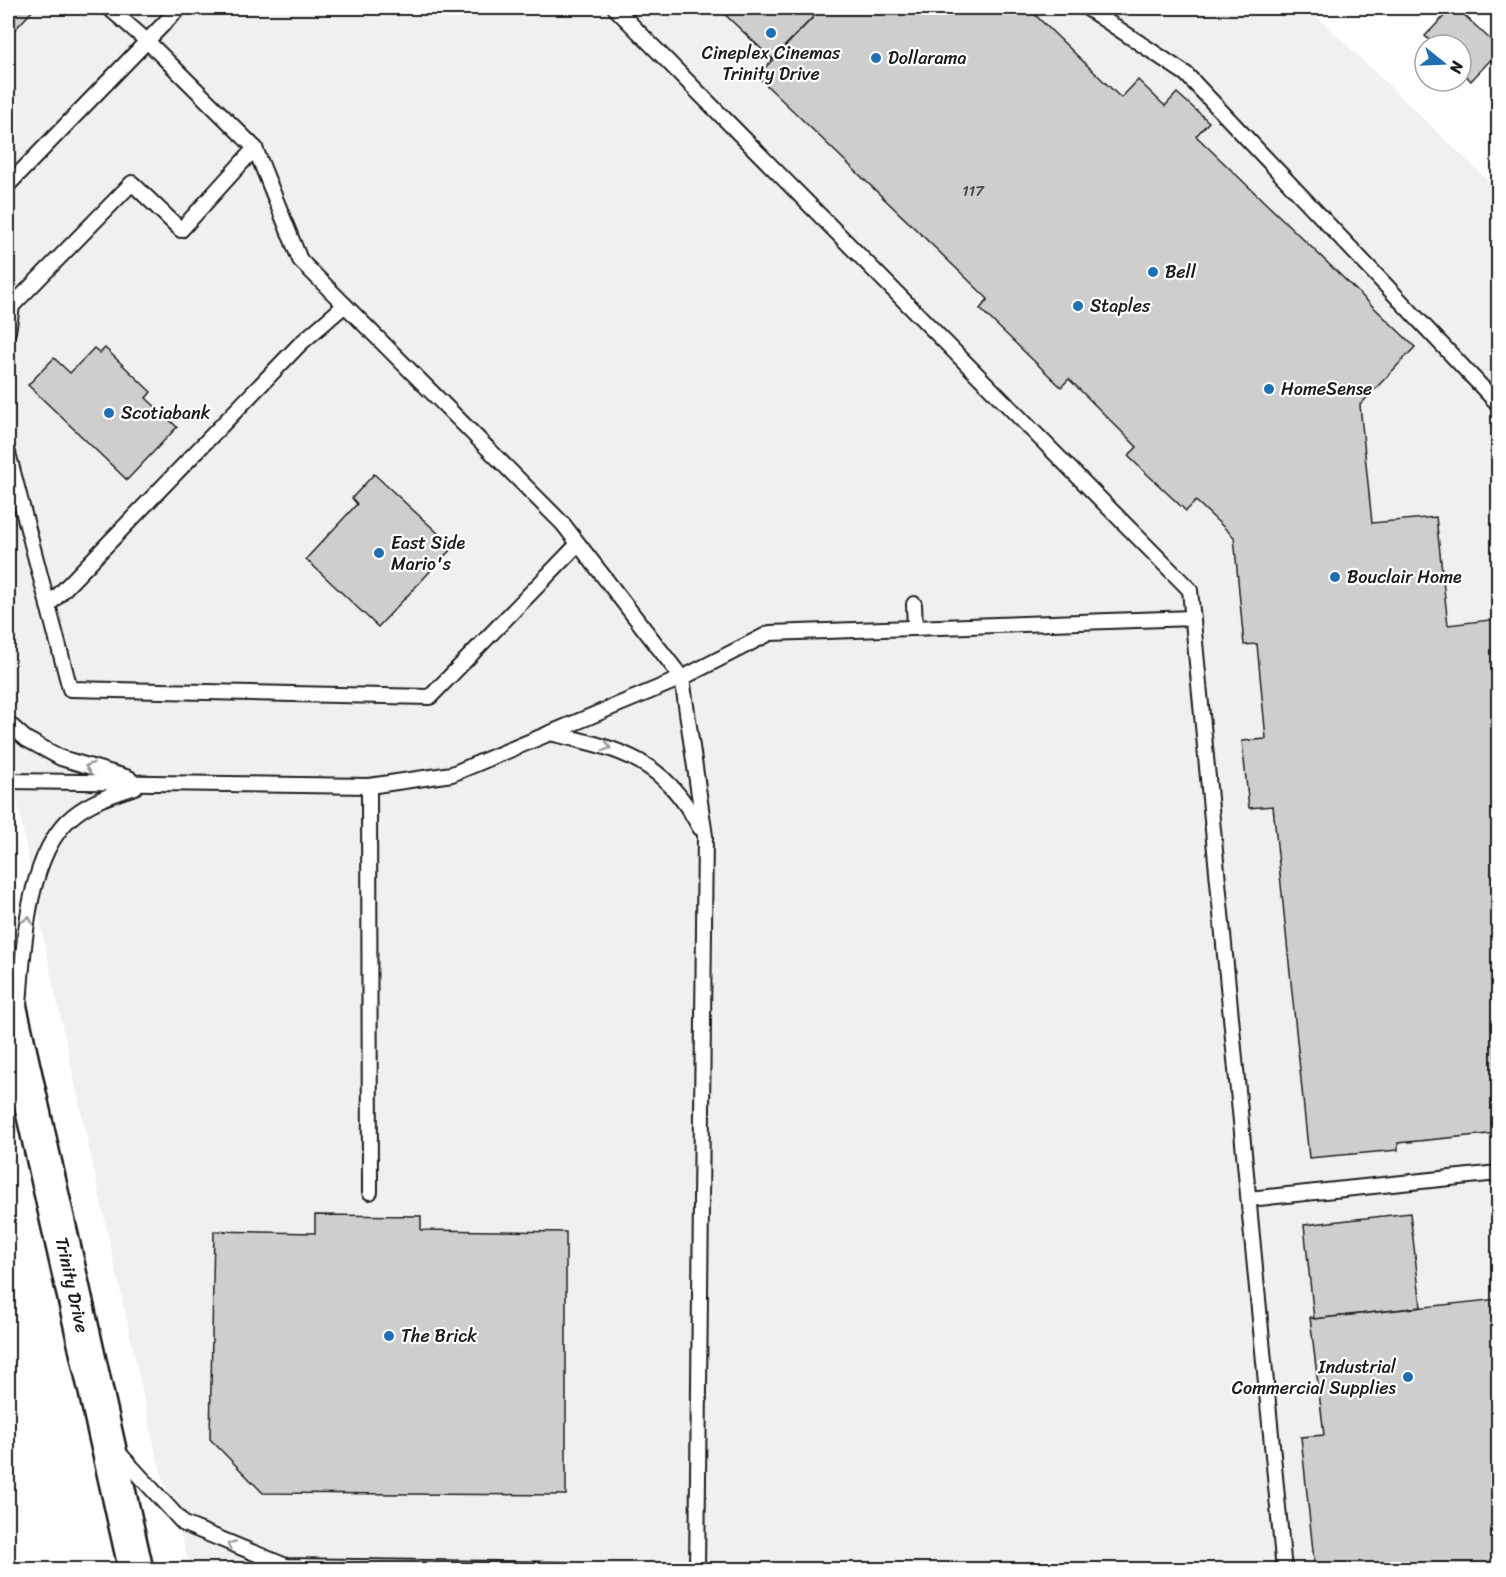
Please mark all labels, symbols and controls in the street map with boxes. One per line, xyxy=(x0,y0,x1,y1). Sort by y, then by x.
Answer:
marker: Cineplex Cinemas Trinity Drive xyxy=(764,26,778,40)
north arrow xyxy=(1413,33,1473,93)
place label: Cineplex Cinemas Trinity Drive xyxy=(702,37,841,90)
place label: Dollarama xyxy=(888,42,966,74)
marker: Dollarama xyxy=(869,51,883,65)
text: N xyxy=(1441,57,1473,78)
house number: 117 xyxy=(962,178,985,204)
place label: Bell xyxy=(1165,256,1197,288)
marker: Bell xyxy=(1146,265,1160,279)
place label: Staples xyxy=(1090,290,1151,322)
marker: Staples xyxy=(1071,299,1085,313)
place label: HomeSense xyxy=(1281,373,1372,405)
marker: HomeSense xyxy=(1262,382,1276,396)
place label: Scotiabank xyxy=(121,397,211,429)
marker: Scotiabank xyxy=(102,406,116,420)
place label: East Side Mario's xyxy=(391,527,466,580)
marker: East Side Mario's xyxy=(372,546,386,560)
place label: Bouclair Home xyxy=(1347,561,1462,593)
marker: Bouclair Home xyxy=(1328,570,1342,584)
one-way arrow xyxy=(601,740,611,752)
one-way arrow xyxy=(84,762,95,774)
one-way arrow xyxy=(21,915,34,925)
street label: Trinity Drive xyxy=(46,1234,98,1336)
place label: The Brick xyxy=(401,1320,477,1352)
marker: The Brick xyxy=(382,1329,396,1343)
place label: Industrial Commercial Supplies xyxy=(1232,1351,1397,1404)
marker: Industrial Commercial Supplies xyxy=(1401,1370,1415,1384)
one-way arrow xyxy=(227,1540,238,1552)

